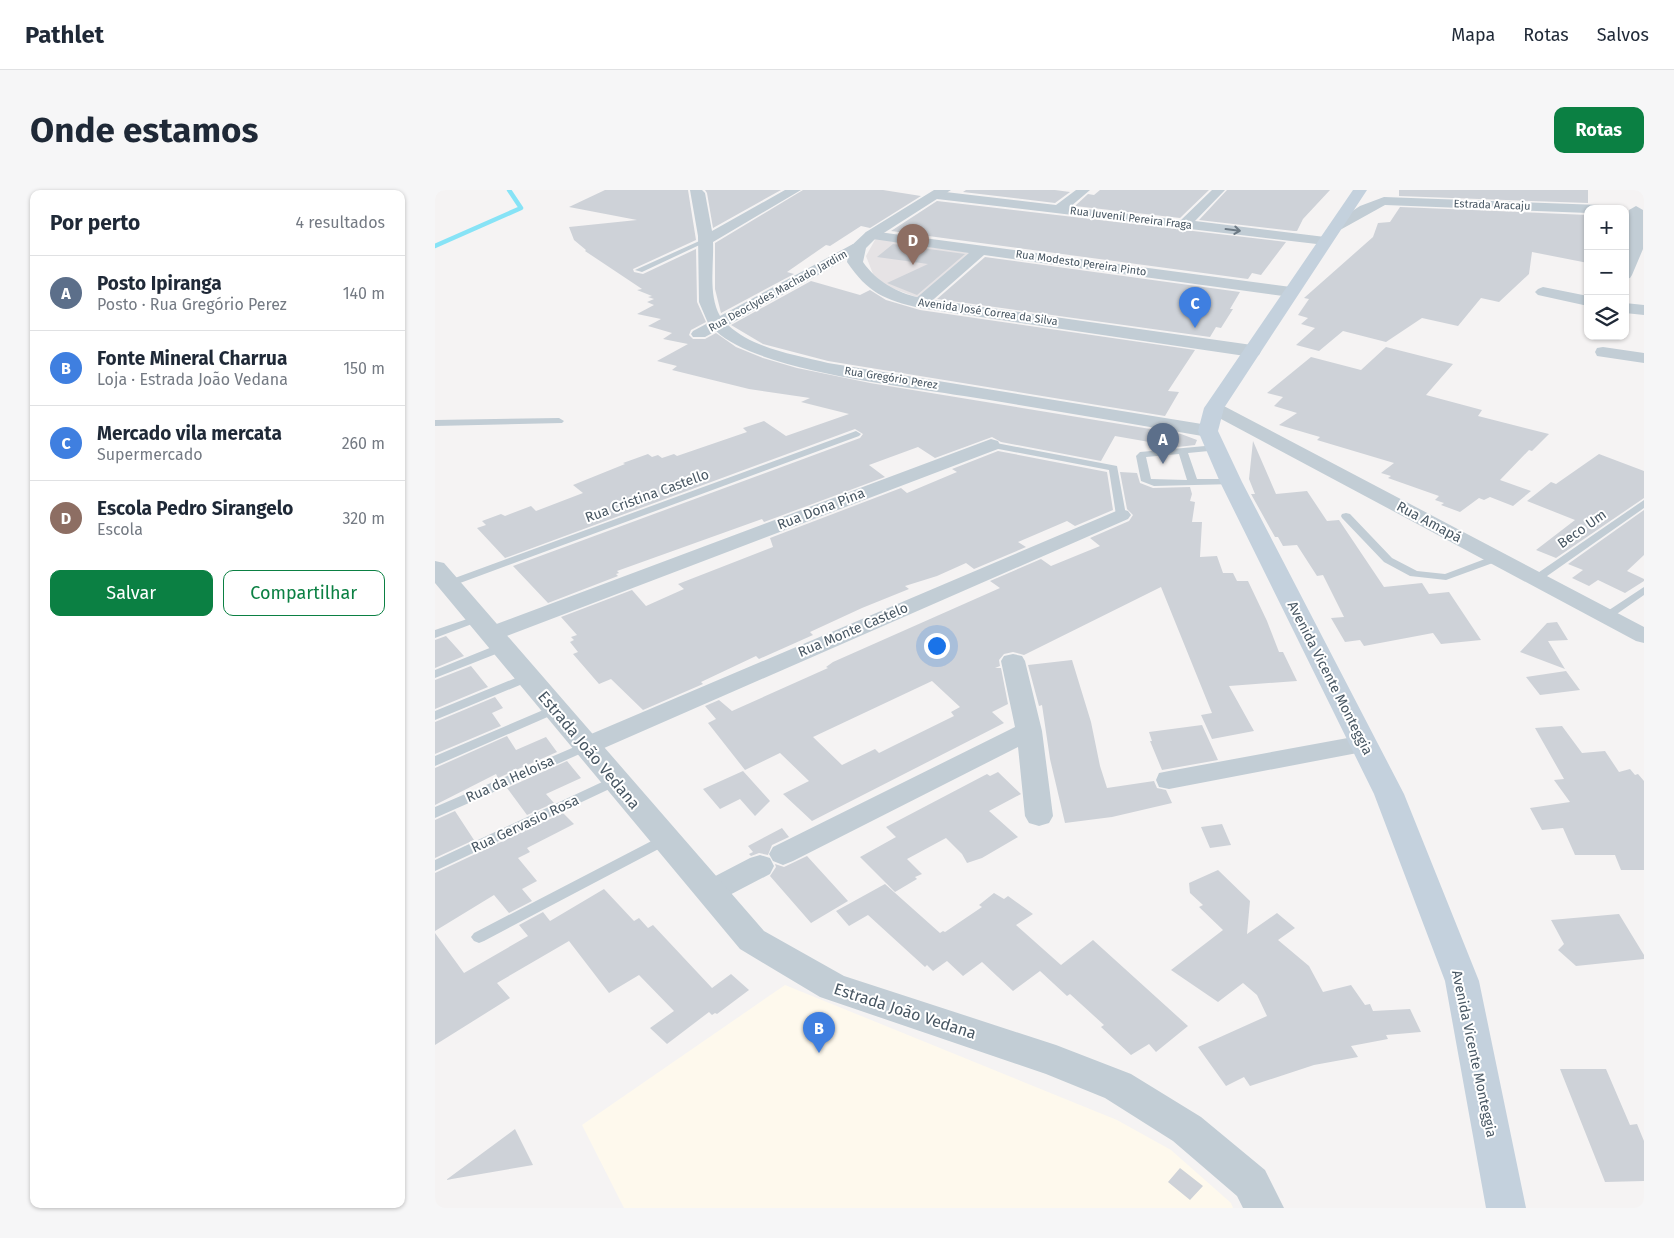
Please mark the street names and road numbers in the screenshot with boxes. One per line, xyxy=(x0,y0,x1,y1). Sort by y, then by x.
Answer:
street label: Estrada Aracaju xyxy=(1453,197,1531,213)
street label: Rua Juvenil Pereira Fraga xyxy=(1069,204,1193,232)
street label: Rua Deoclydes Machado Jardim xyxy=(706,247,850,335)
street label: Rua Modesto Pereira Pinto xyxy=(1015,247,1147,279)
street label: Avenida José Correa da Silva xyxy=(917,296,1059,328)
street label: Rua Gregório Perez xyxy=(843,364,939,392)
street label: Rua Cristina Castello xyxy=(583,466,711,526)
street label: Rua Dona Pina xyxy=(775,484,867,534)
street label: Rua Amapá xyxy=(1393,498,1465,546)
street label: Beco Um xyxy=(1554,506,1610,552)
street label: Avenida Vicente Monteggia xyxy=(1284,598,1376,758)
street label: Rua Monte Castelo xyxy=(795,599,911,661)
street label: Estrada João Vedana xyxy=(534,687,644,813)
street label: Rua da Heloisa xyxy=(463,752,557,806)
street label: Rua Gervasio Rosa xyxy=(468,792,582,856)
street label: Avenida Vicente Monteggia xyxy=(1448,969,1500,1139)
street label: Estrada João Vedana xyxy=(831,979,979,1043)

